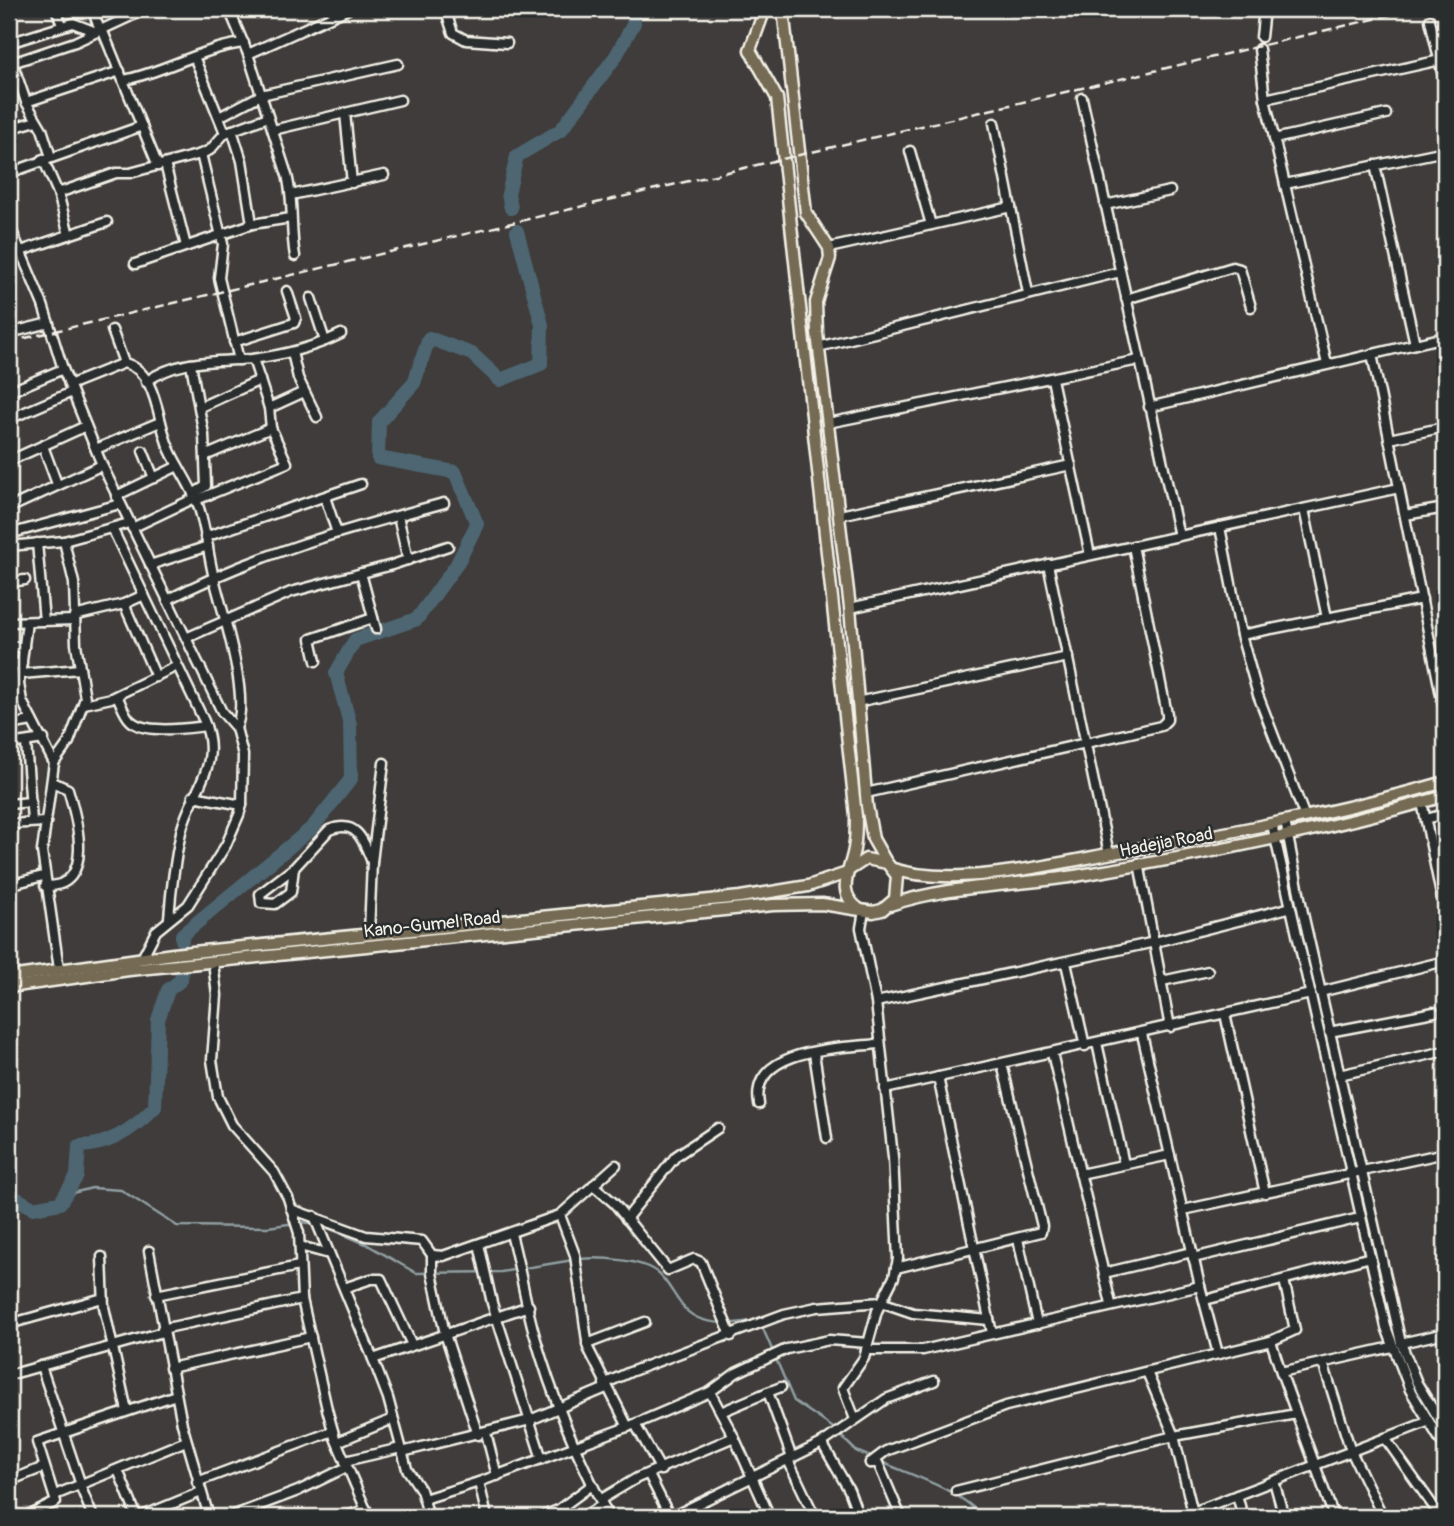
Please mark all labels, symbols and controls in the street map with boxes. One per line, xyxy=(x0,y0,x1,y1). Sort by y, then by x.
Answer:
street label: Hadejia Road xyxy=(1117,822,1215,863)
street label: Kano-Gumel Road xyxy=(363,906,502,943)

